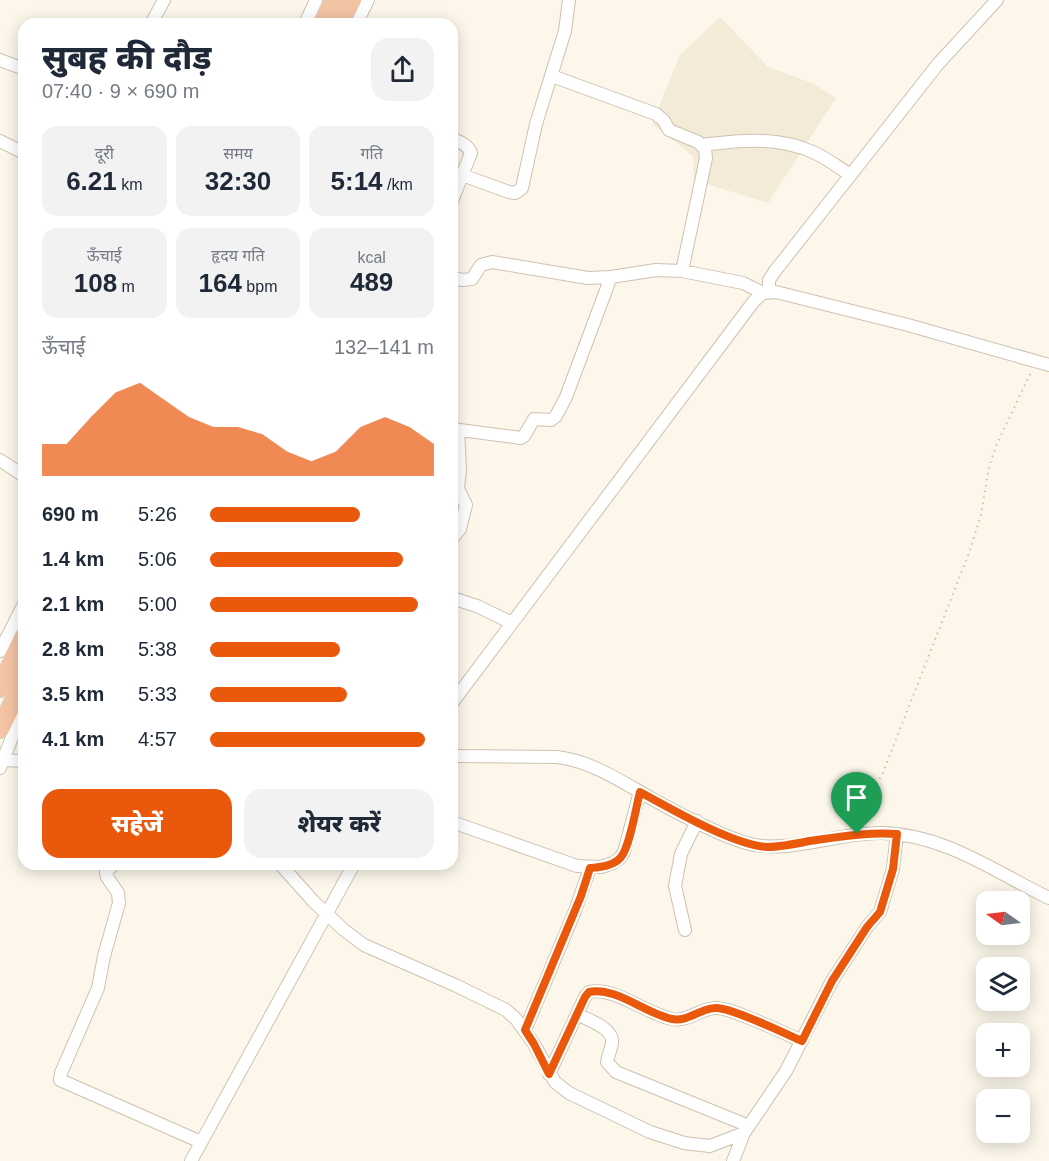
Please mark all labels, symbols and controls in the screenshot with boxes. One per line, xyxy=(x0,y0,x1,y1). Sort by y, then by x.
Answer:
button: share xyxy=(371,38,434,101)
text: सुबह की दौड़ xyxy=(42,39,211,76)
text: 07:40 · 9 × 690 m xyxy=(42,80,199,102)
text: दूरी xyxy=(95,145,114,162)
text: समय xyxy=(223,145,253,162)
text: गति xyxy=(361,145,383,162)
text: 6.21 xyxy=(66,166,117,196)
text: 32:30 xyxy=(205,166,271,196)
text: 5:14 xyxy=(331,166,383,196)
text: km xyxy=(117,176,143,193)
text: /km xyxy=(383,176,413,193)
text: ऊँचाई xyxy=(87,247,122,264)
text: हृदय गति xyxy=(211,247,265,264)
text: kcal xyxy=(357,249,386,266)
text: 489 xyxy=(350,267,393,297)
text: 108 xyxy=(74,268,117,298)
text: 164 xyxy=(199,268,242,298)
text: m xyxy=(117,278,135,295)
text: bpm xyxy=(242,278,277,295)
text: ऊँचाई xyxy=(42,336,85,358)
text: 132–141 m xyxy=(334,336,434,358)
text: 690 m xyxy=(42,503,99,525)
text: 5:26 xyxy=(138,503,177,525)
text: 1.4 km xyxy=(42,548,104,570)
text: 5:06 xyxy=(138,548,177,570)
text: 2.1 km xyxy=(42,593,104,615)
text: 5:00 xyxy=(138,593,177,615)
text: 2.8 km xyxy=(42,638,104,660)
text: 5:38 xyxy=(138,638,177,660)
text: 3.5 km xyxy=(42,683,104,705)
text: 5:33 xyxy=(138,683,177,705)
text: 4.1 km xyxy=(42,728,104,750)
text: 4:57 xyxy=(138,728,177,750)
pin xyxy=(831,772,882,834)
icon: arrive xyxy=(840,781,873,814)
button: सहेजें xyxy=(42,789,232,858)
button: शेयर करें xyxy=(244,789,434,858)
north arrow xyxy=(976,891,1030,945)
map controls xyxy=(976,891,1030,1143)
button: layers xyxy=(976,957,1030,1011)
button: + xyxy=(976,1023,1030,1077)
button: − xyxy=(976,1089,1030,1143)

